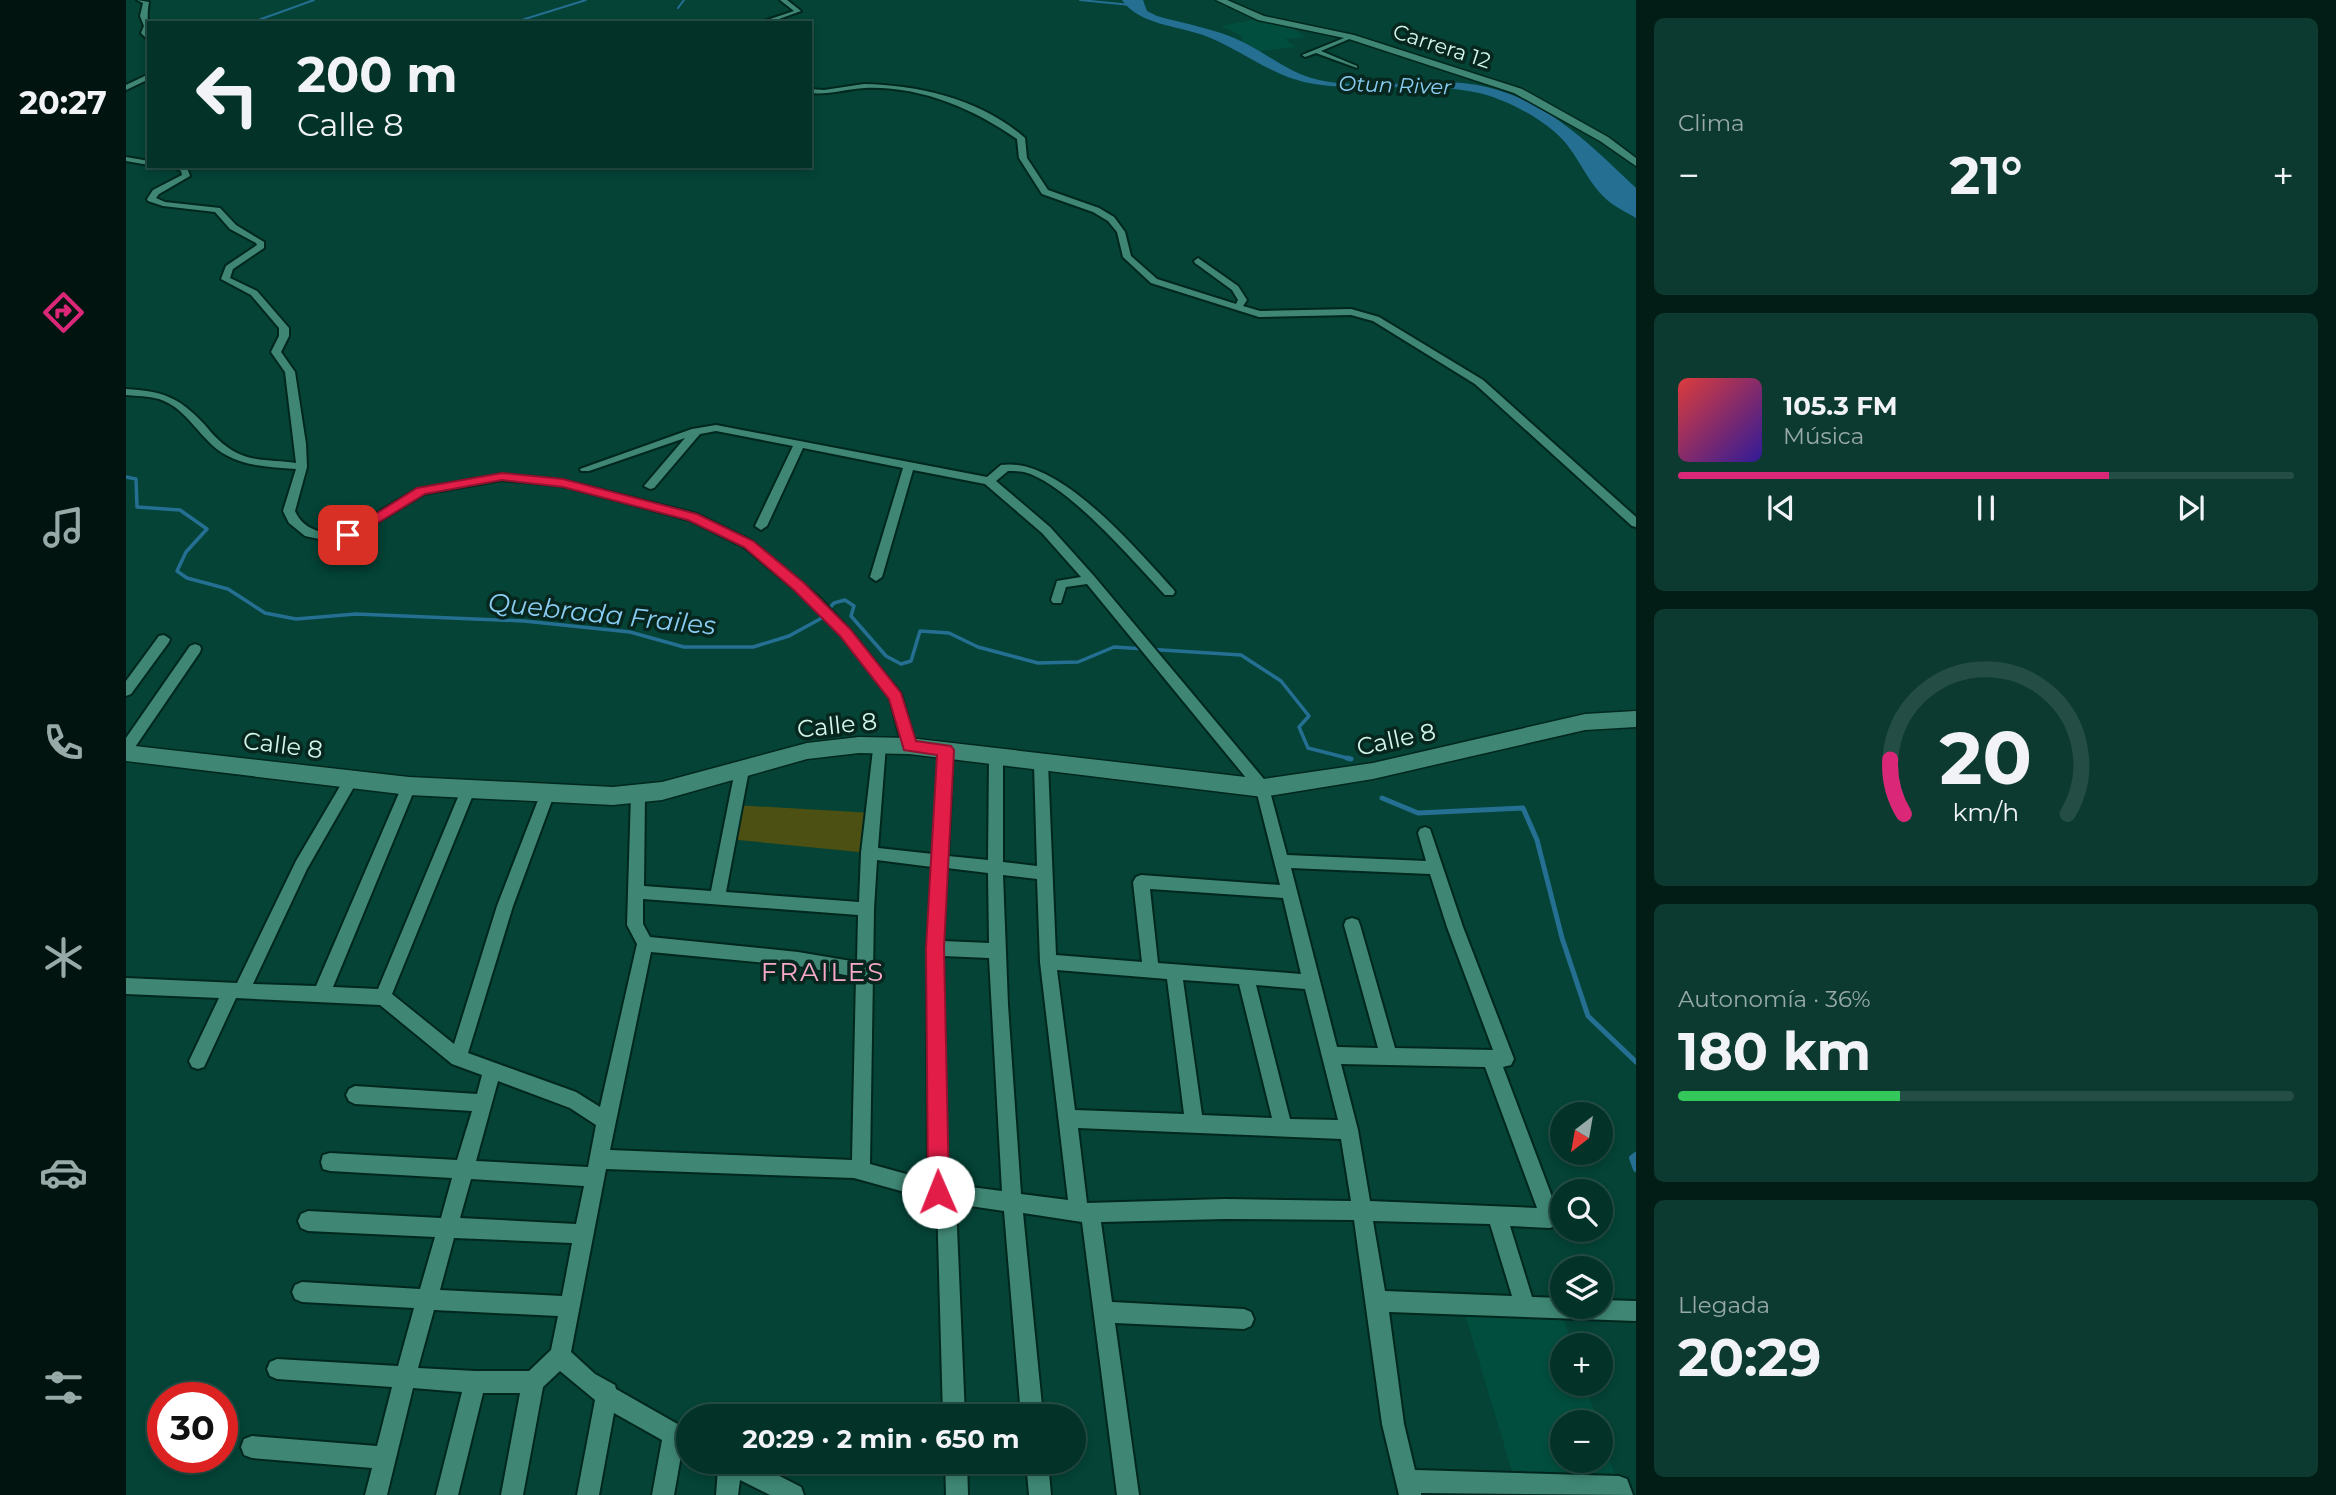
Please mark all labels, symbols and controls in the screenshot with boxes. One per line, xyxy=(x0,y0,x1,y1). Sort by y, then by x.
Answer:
street label: Carrera 12 xyxy=(1390,18,1494,74)
text: 200 m xyxy=(297,45,458,104)
icon: left xyxy=(182,49,273,140)
water label: Otun River xyxy=(1338,71,1453,99)
text: 20:27 xyxy=(19,83,107,122)
text: Calle 8 xyxy=(297,105,404,144)
text: Clima xyxy=(1678,109,1745,137)
text: 21° xyxy=(1950,144,2022,207)
text: − xyxy=(1678,152,1700,199)
text: + xyxy=(2272,152,2294,199)
icon: directions xyxy=(39,288,88,337)
text: 105.3 FM xyxy=(1783,390,1898,422)
text: Música xyxy=(1783,422,1864,450)
icon: previous xyxy=(1762,489,1800,527)
icon: pause xyxy=(1967,489,2005,527)
icon: next xyxy=(2172,489,2210,527)
icon: music xyxy=(39,503,88,552)
pin xyxy=(318,505,378,565)
icon: arrive xyxy=(329,516,367,554)
water label: Quebrada Frailes xyxy=(487,586,718,642)
street label: Calle 8 xyxy=(796,706,878,744)
text: 20 xyxy=(1940,714,2032,802)
street label: Calle 8 xyxy=(1354,717,1438,761)
icon: phone xyxy=(39,718,88,767)
street label: Calle 8 xyxy=(242,726,324,764)
text: km/h xyxy=(1953,796,2019,826)
icon: climate xyxy=(39,933,88,982)
district label: FRAILES xyxy=(761,956,885,988)
text: Autonomía · 36% xyxy=(1678,985,1871,1013)
text: 180 km xyxy=(1678,1020,1871,1083)
north arrow xyxy=(1550,1102,1614,1166)
map controls xyxy=(1550,1102,1613,1473)
icon: car xyxy=(39,1148,88,1197)
position arrow xyxy=(901,1155,975,1229)
button: search xyxy=(1550,1179,1613,1242)
button: layers xyxy=(1550,1256,1613,1319)
text: Llegada xyxy=(1678,1291,1770,1319)
text: 20:29 xyxy=(1678,1326,1821,1389)
button: + xyxy=(1550,1333,1613,1396)
icon: filters xyxy=(39,1363,88,1412)
speed limit sign: 30 xyxy=(147,1382,238,1473)
button: − xyxy=(1550,1410,1613,1473)
text: 20:29 · 2 min · 650 m xyxy=(743,1423,1019,1455)

